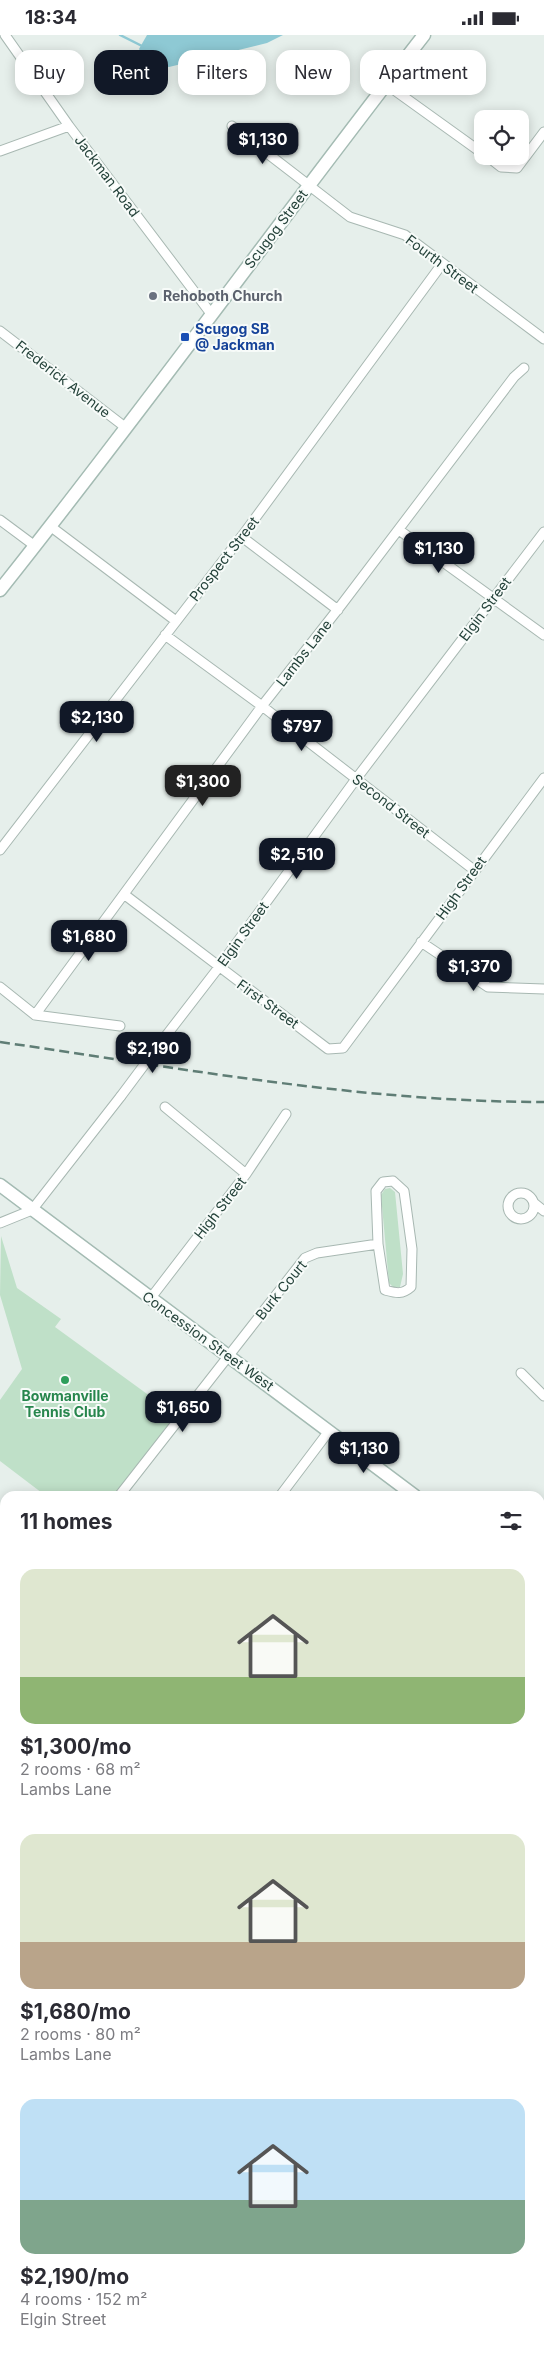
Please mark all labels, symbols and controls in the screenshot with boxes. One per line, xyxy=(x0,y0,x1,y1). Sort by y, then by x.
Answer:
text: 18:34 xyxy=(25,6,77,29)
chip: Buy xyxy=(15,50,84,95)
chip: Rent xyxy=(94,50,168,95)
chip: Filters xyxy=(178,50,266,95)
chip: New xyxy=(276,50,350,95)
chip: Apartment xyxy=(360,50,486,95)
map controls xyxy=(474,110,529,165)
button: locate xyxy=(474,110,529,165)
pin: $1,130 xyxy=(222,123,304,165)
text: $1,130 xyxy=(238,129,288,149)
street label: Jackman Road xyxy=(71,132,144,220)
street label: Scugog Street xyxy=(240,186,311,271)
street label: Fourth Street xyxy=(403,231,482,297)
place label: Rehoboth Church xyxy=(163,287,282,304)
marker: Rehoboth Church xyxy=(147,290,159,302)
place label: Scugog SB @ Jackman xyxy=(195,320,275,353)
marker: Scugog SB @ Jackman xyxy=(179,331,191,343)
street label: Frederick Avenue xyxy=(13,336,114,421)
street label: Prospect Street xyxy=(185,513,262,604)
pin: $1,130 xyxy=(398,531,480,574)
text: $1,130 xyxy=(414,538,464,558)
street label: Elgin Street xyxy=(455,573,514,644)
street label: Lambs Lane xyxy=(272,616,335,690)
pin: $2,130 xyxy=(56,701,138,743)
text: $2,130 xyxy=(71,707,123,727)
pin: $797 xyxy=(272,709,332,752)
text: $797 xyxy=(282,716,322,736)
pin: $1,300 xyxy=(162,765,244,807)
street label: Second Street xyxy=(349,770,434,841)
text: $1,300 xyxy=(176,771,230,791)
pin: $2,510 xyxy=(256,837,338,880)
text: $2,510 xyxy=(270,844,324,864)
street label: High Street xyxy=(432,852,489,923)
street label: Elgin Street xyxy=(214,898,272,969)
pin: $1,680 xyxy=(48,919,130,962)
text: $1,680 xyxy=(62,926,116,946)
pin: $1,370 xyxy=(433,949,515,992)
text: $1,370 xyxy=(448,956,500,976)
street label: First Street xyxy=(234,975,303,1032)
pin: $2,190 xyxy=(112,1031,194,1074)
text: $2,190 xyxy=(127,1038,179,1058)
street label: High Street xyxy=(190,1173,249,1242)
street label: Burk Court xyxy=(251,1256,310,1323)
street label: Concession Street West xyxy=(139,1287,278,1394)
marker: Bowmanville Tennis Club xyxy=(59,1374,71,1386)
place label: Bowmanville Tennis Club xyxy=(21,1387,109,1420)
pin: $1,650 xyxy=(142,1391,224,1433)
text: $1,650 xyxy=(156,1397,210,1417)
pin: $1,130 xyxy=(323,1431,405,1474)
text: $1,130 xyxy=(339,1438,389,1458)
icon: filters xyxy=(497,1507,525,1535)
text: 11 homes xyxy=(20,1509,112,1534)
icon: home xyxy=(228,1601,318,1691)
text: $1,300/mo xyxy=(20,1734,131,1759)
text: 2 rooms · 68 m² xyxy=(20,1759,141,1779)
text: Lambs Lane xyxy=(20,1779,112,1799)
icon: home xyxy=(228,1866,318,1956)
text: $1,680/mo xyxy=(20,1999,131,2024)
text: 2 rooms · 80 m² xyxy=(20,2024,141,2044)
text: Lambs Lane xyxy=(20,2044,112,2064)
icon: home xyxy=(228,2131,318,2221)
text: $2,190/mo xyxy=(20,2264,129,2289)
text: 4 rooms · 152 m² xyxy=(20,2289,147,2309)
text: Elgin Street xyxy=(20,2309,106,2329)

